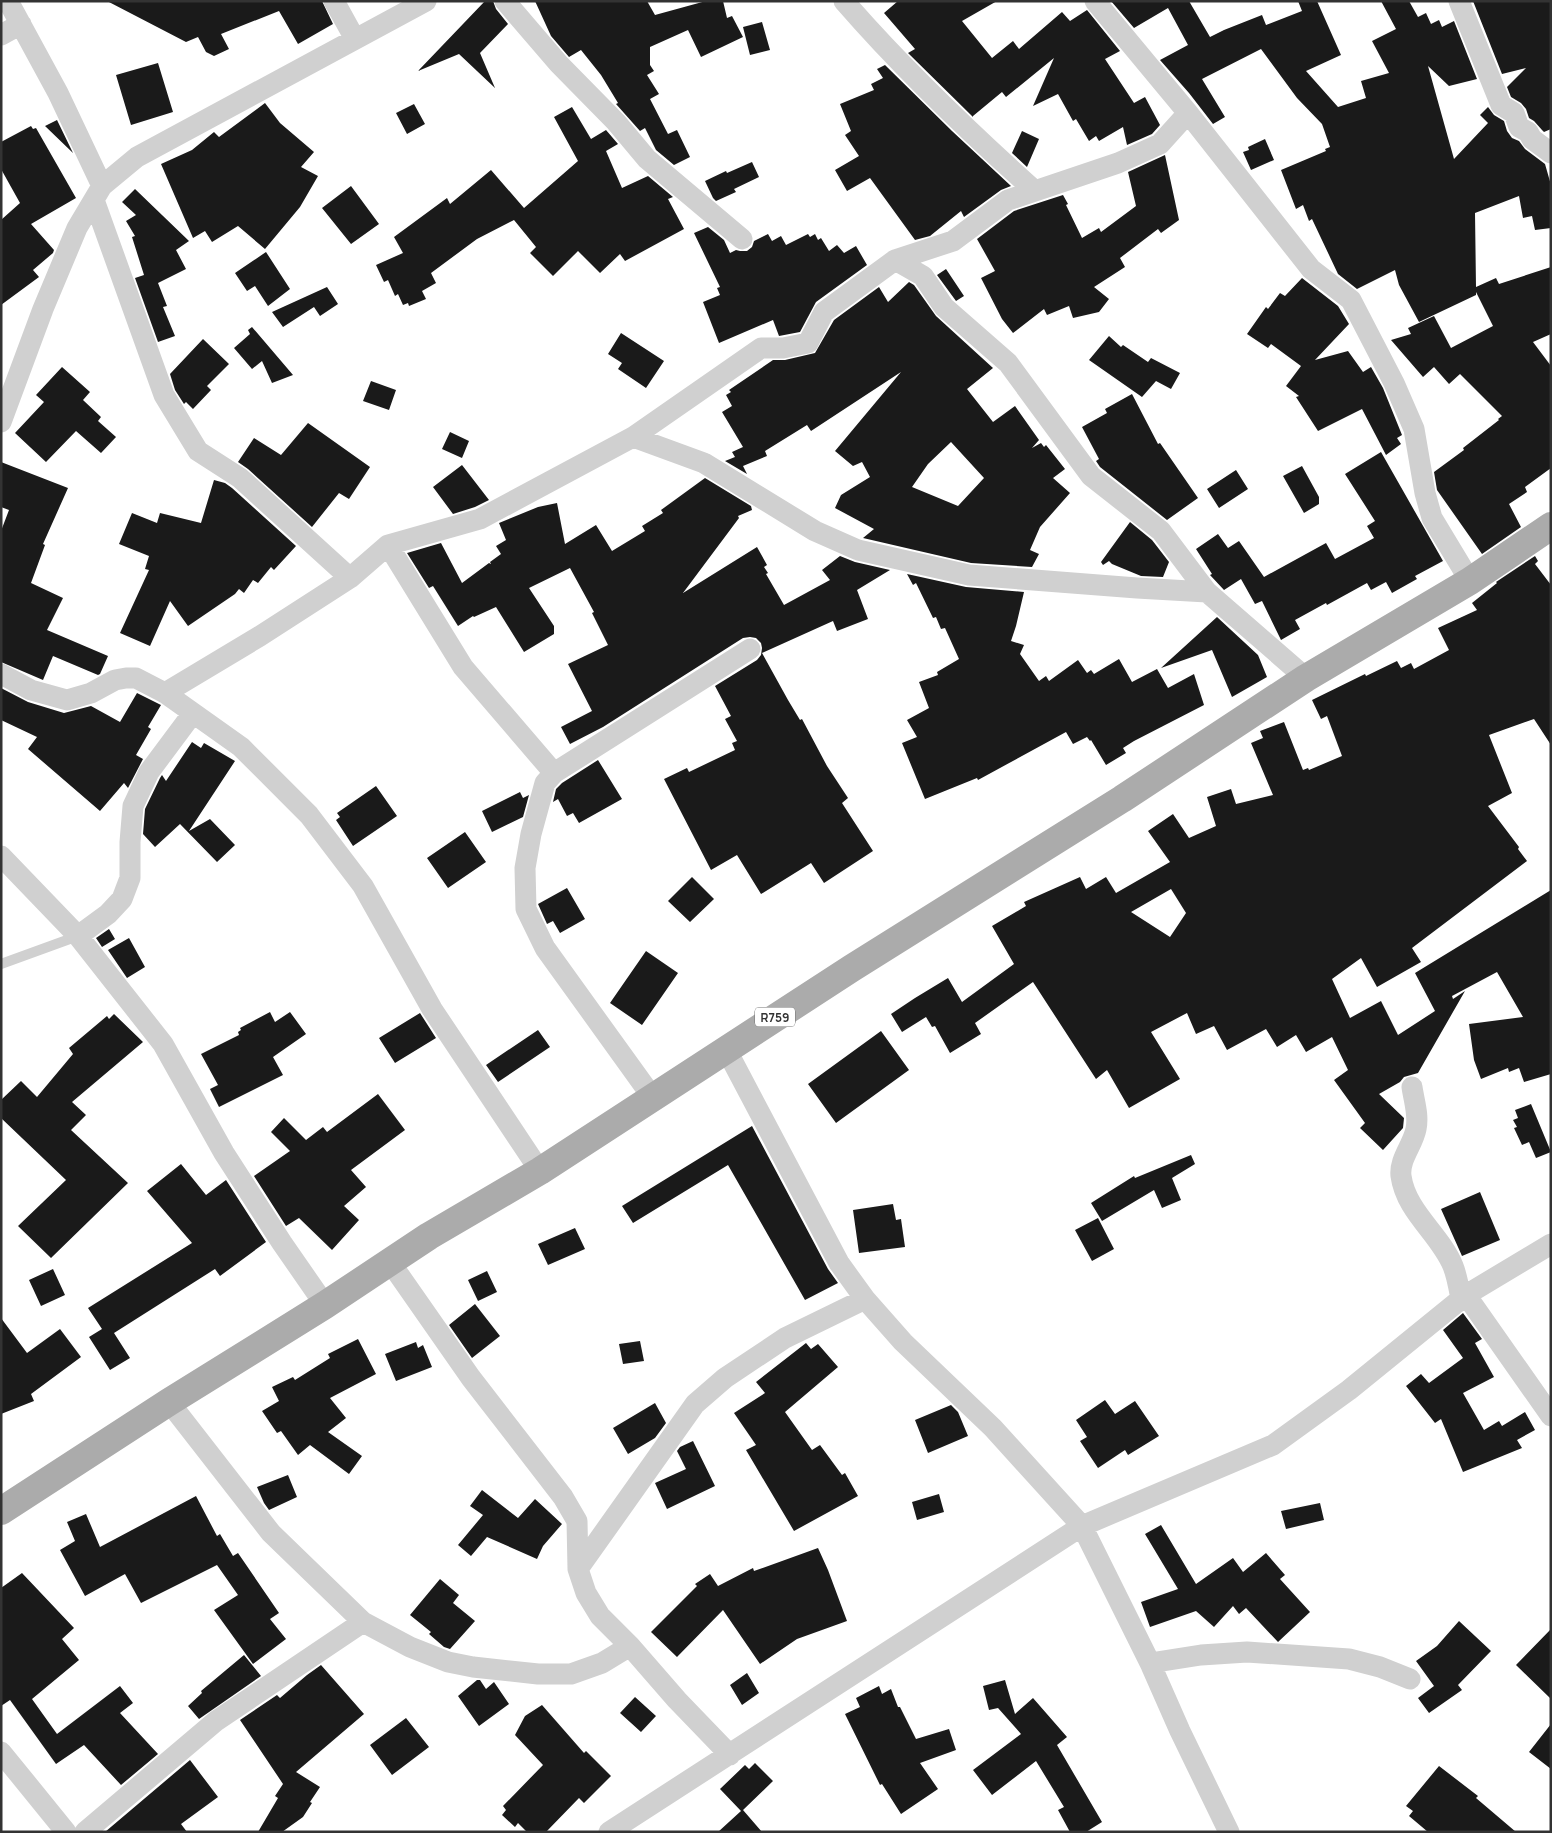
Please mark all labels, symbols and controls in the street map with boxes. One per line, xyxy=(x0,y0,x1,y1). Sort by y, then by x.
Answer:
road number: R759 xyxy=(755,1008,795,1026)

